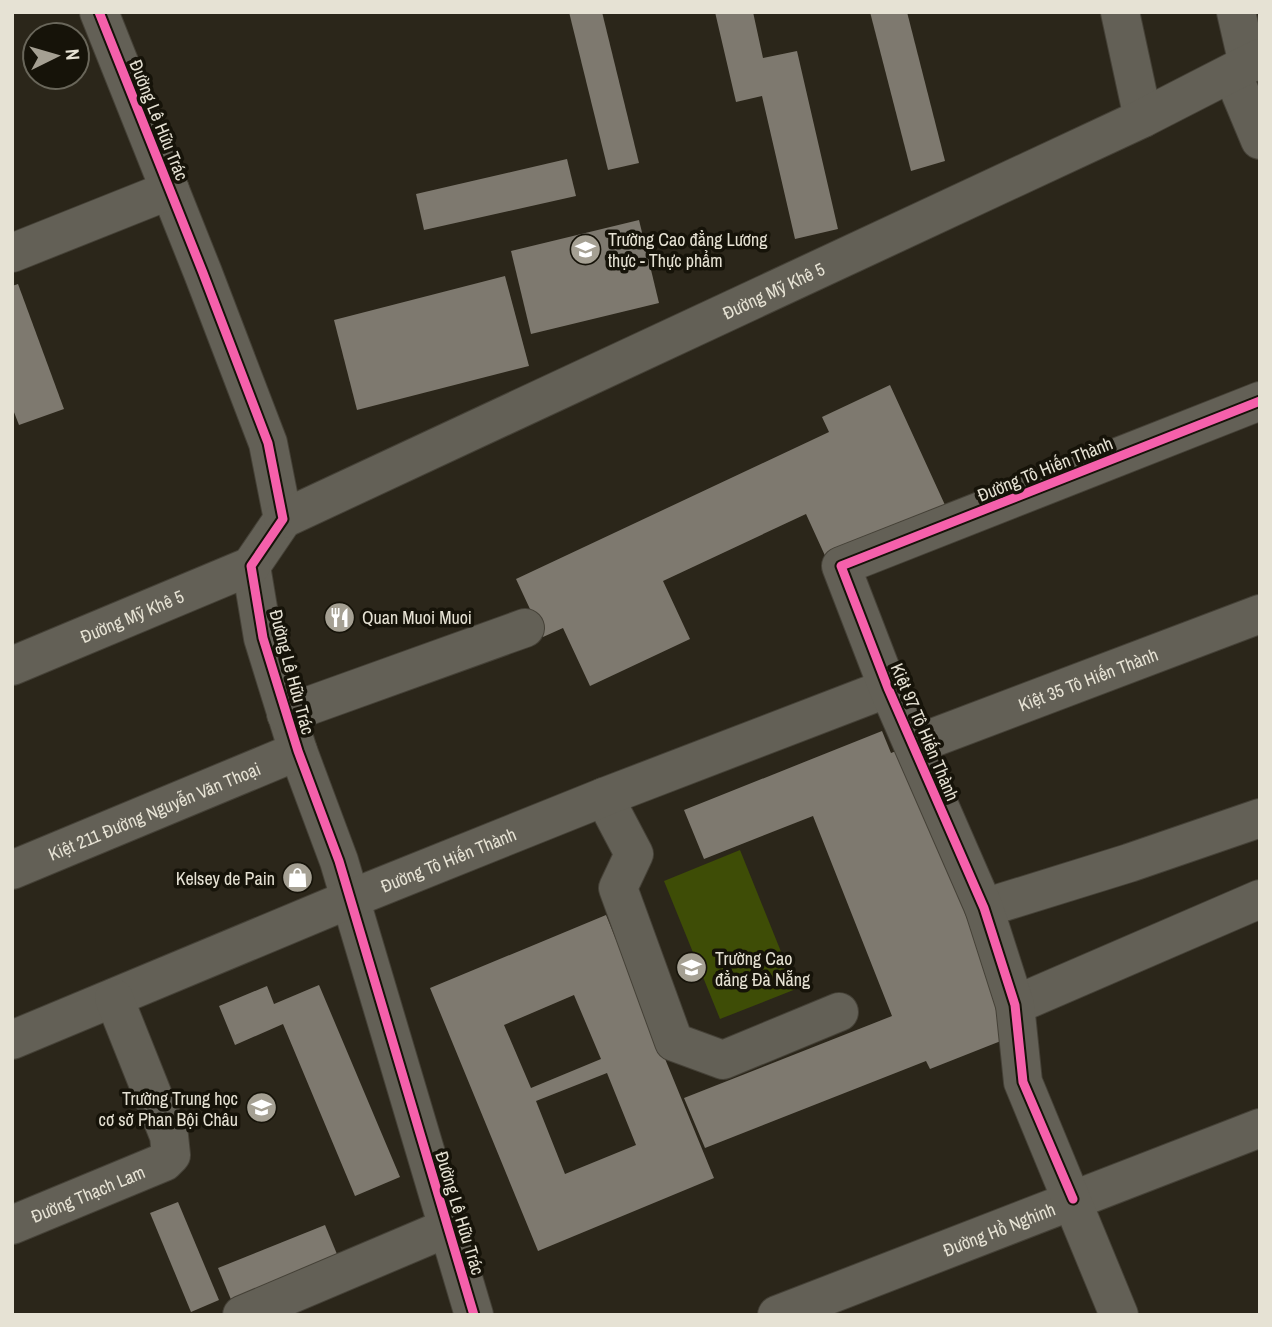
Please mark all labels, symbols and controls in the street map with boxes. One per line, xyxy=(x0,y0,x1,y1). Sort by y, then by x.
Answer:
north arrow xyxy=(21,21,91,91)
text: N xyxy=(59,48,86,61)
street label: Đường Lê Hữu Trác xyxy=(123,56,195,184)
place label: Trường Cao đẳng Lương thực - Thực phẩm xyxy=(608,227,768,273)
school or university icon: Trường Cao đẳng Lương thực - Thực phẩm xyxy=(568,232,602,266)
street label: Đường Mỹ Khê 5 xyxy=(718,256,828,325)
street label: Đường Tô Hiến Thành xyxy=(974,430,1116,508)
street label: Đường Mỹ Khê 5 xyxy=(76,583,188,649)
restaurant icon: Quan Muoi Muoi xyxy=(322,600,356,634)
place label: Quan Muoi Muoi xyxy=(362,605,472,630)
street label: Đường Lê Hữu Trác xyxy=(263,607,321,737)
street label: Kiệt 35 Tô Hiến Thành xyxy=(1015,641,1161,717)
street label: Kiệt 97 Tô Hiến Thành xyxy=(885,659,965,805)
street label: Kiệt 211 Đường Nguyễn Văn Thoại xyxy=(44,756,264,866)
street label: Đường Tô Hiến Thành xyxy=(377,821,520,898)
shop icon: Kelsey de Pain xyxy=(281,861,315,895)
place label: Kelsey de Pain xyxy=(176,866,275,891)
place label: Trường Cao đẳng Đà Nẵng xyxy=(715,946,811,992)
school or university icon: Trường Cao đẳng Đà Nẵng xyxy=(675,951,709,985)
place label: Trường Trung học cơ sở Phan Bội Châu xyxy=(99,1086,238,1132)
school or university icon: Trường Trung học cơ sở Phan Bội Châu xyxy=(244,1091,278,1125)
street label: Đường Lê Hữu Trác xyxy=(429,1148,491,1278)
street label: Đường Thạch Lam xyxy=(27,1159,149,1228)
street label: Đường Hồ Nghinh xyxy=(939,1196,1059,1262)

